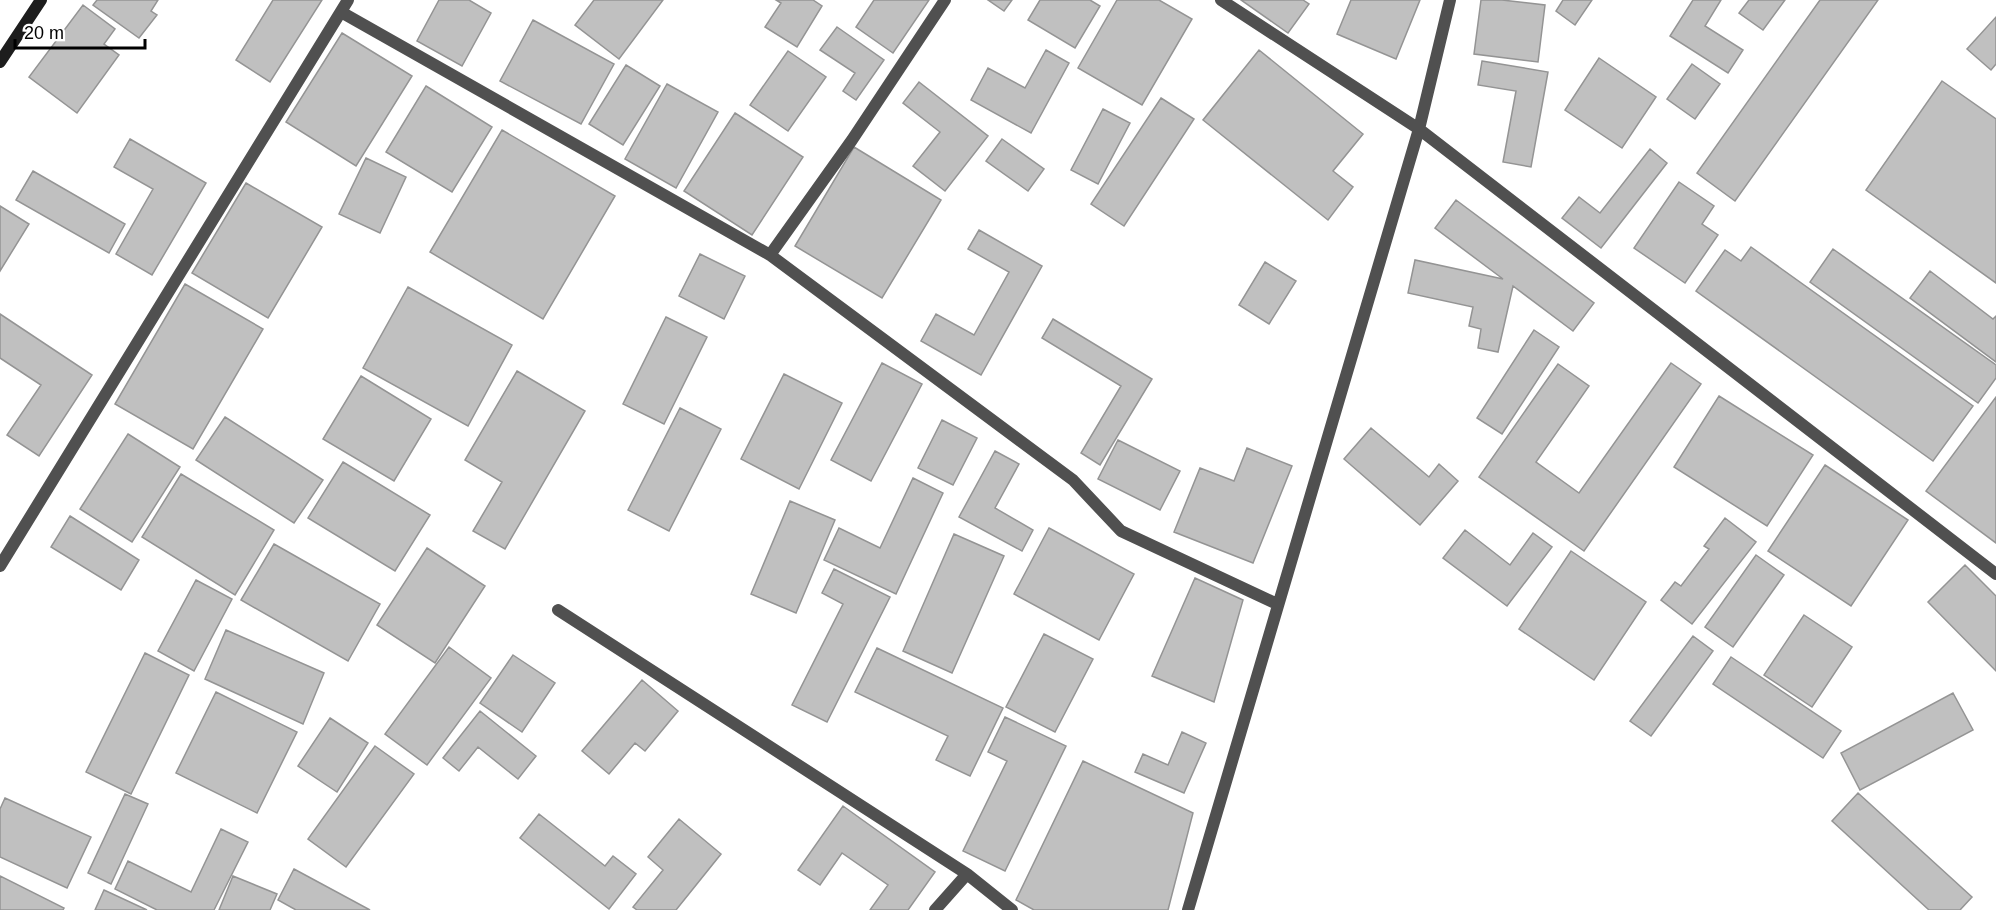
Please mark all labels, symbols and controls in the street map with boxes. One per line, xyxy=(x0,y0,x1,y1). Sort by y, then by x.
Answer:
scale bar xyxy=(15,12,146,50)
text: 20 m xyxy=(24,23,64,43)

